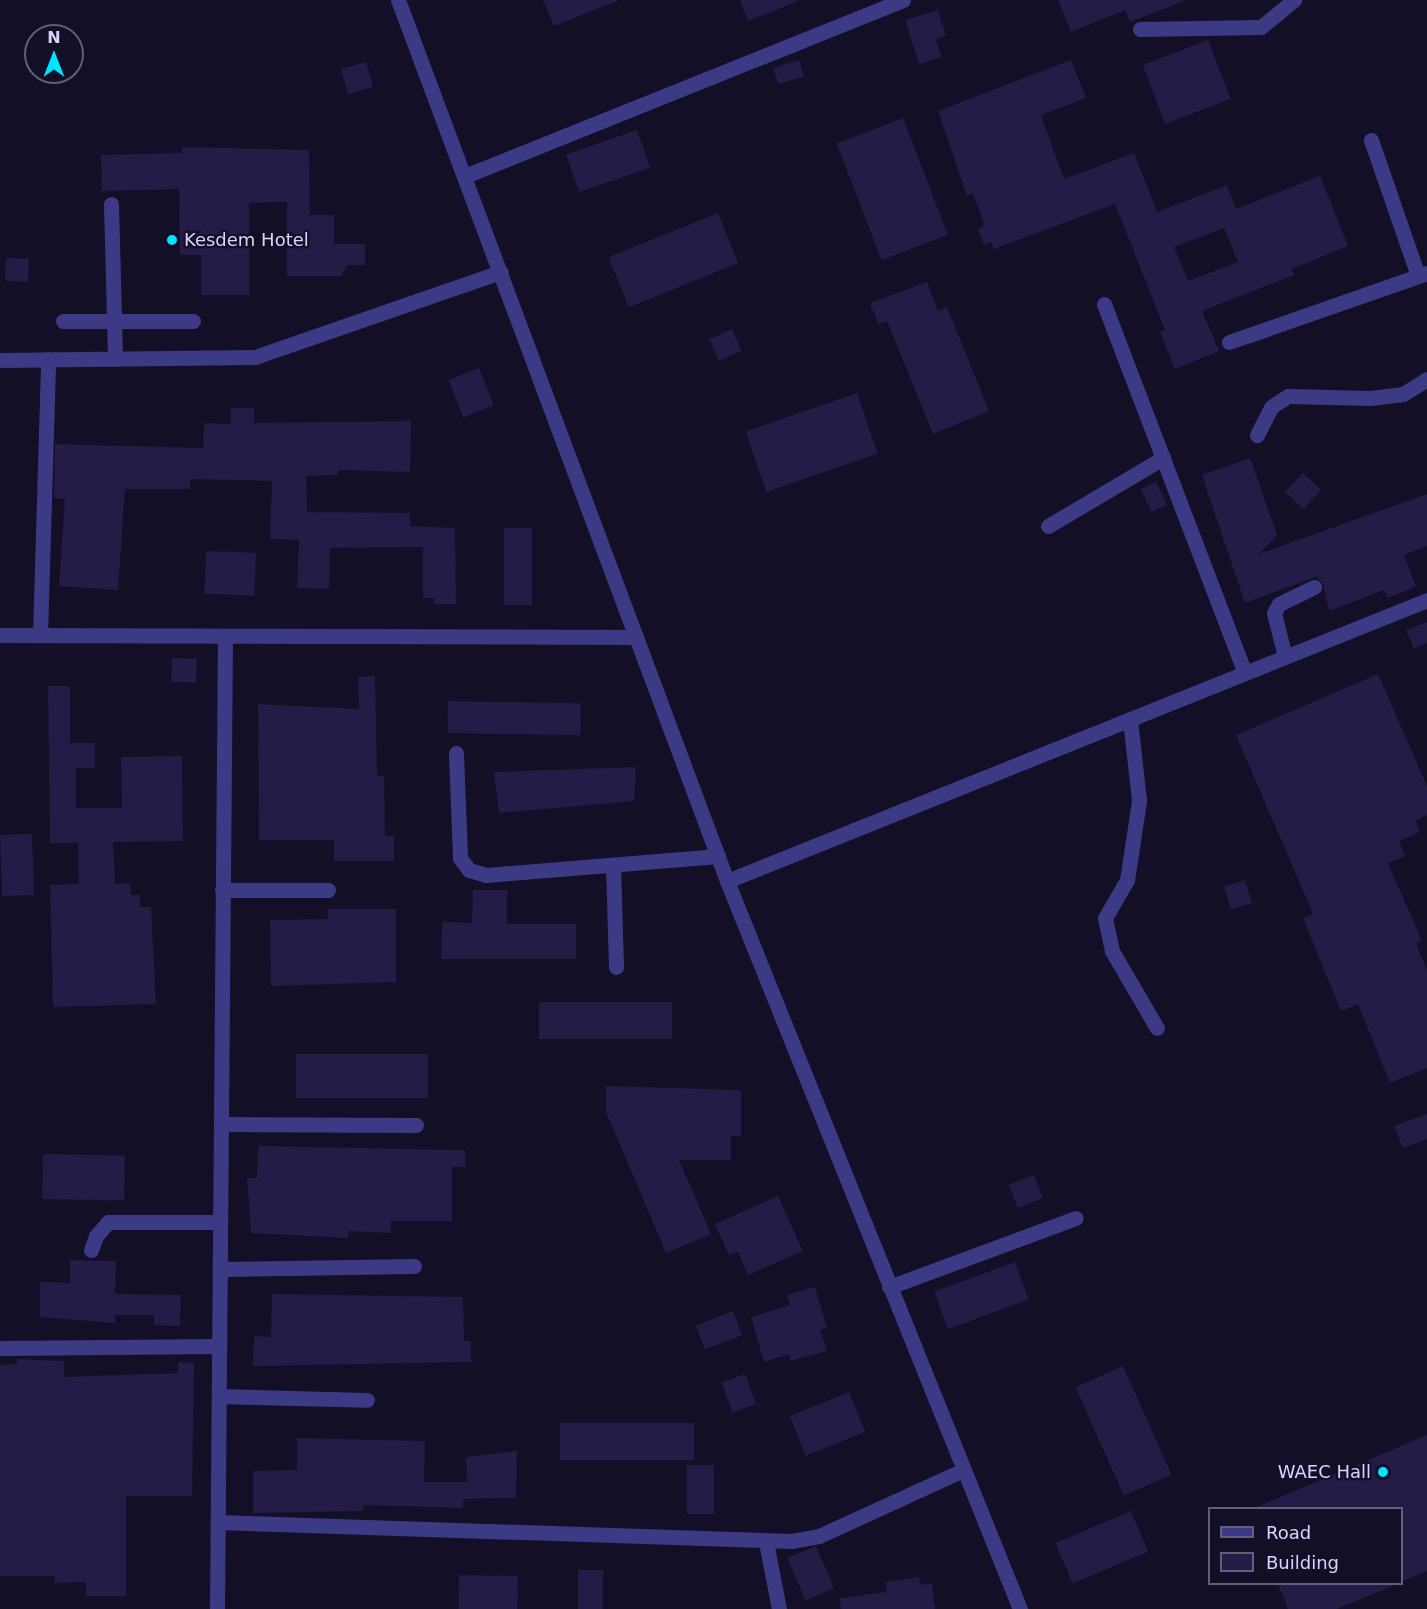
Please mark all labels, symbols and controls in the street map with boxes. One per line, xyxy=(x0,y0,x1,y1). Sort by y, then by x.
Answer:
north arrow xyxy=(24,24,84,84)
text: N xyxy=(47,28,61,47)
place label: Kesdem Hotel xyxy=(184,229,309,251)
marker: Kesdem Hotel xyxy=(165,233,179,247)
place label: WAEC Hall xyxy=(1278,1461,1371,1483)
marker: WAEC Hall xyxy=(1376,1465,1390,1479)
legend xyxy=(1208,1507,1403,1585)
text: Road xyxy=(1266,1522,1311,1543)
text: Building xyxy=(1266,1552,1339,1573)

